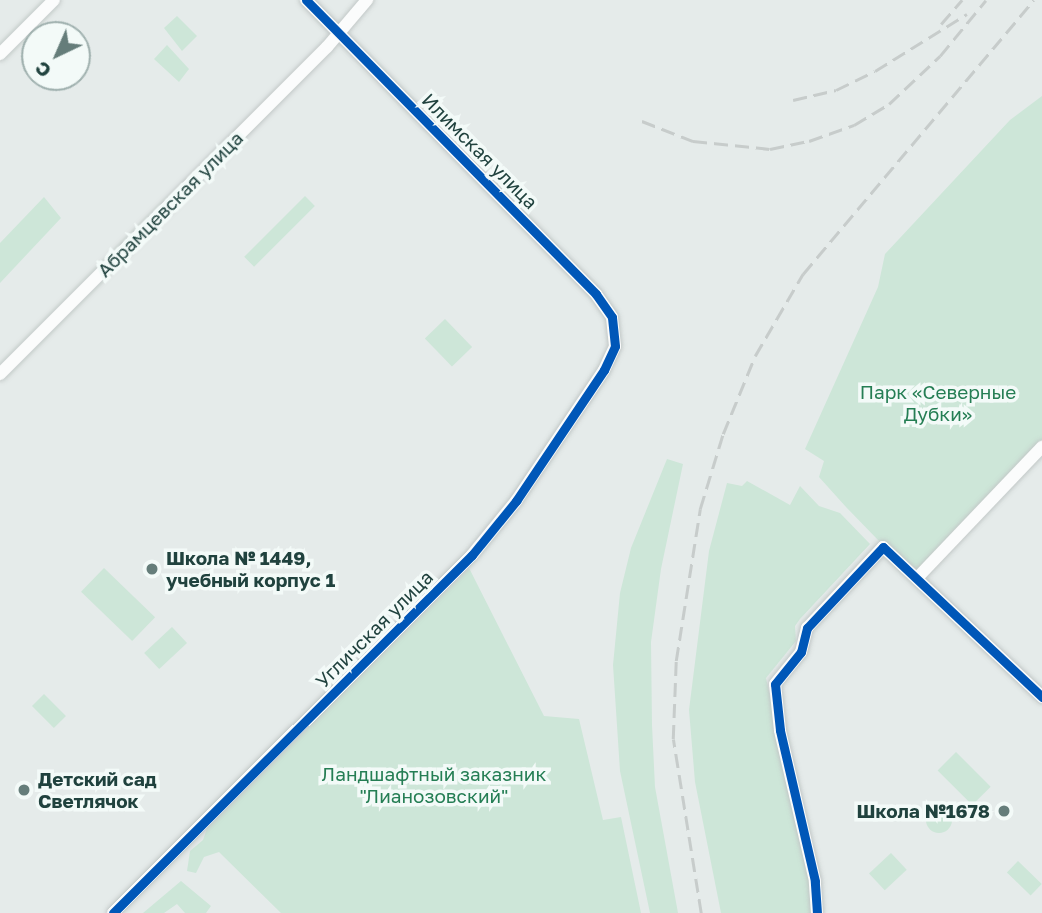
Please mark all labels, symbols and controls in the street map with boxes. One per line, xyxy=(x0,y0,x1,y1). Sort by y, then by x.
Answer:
north arrow xyxy=(21,21,91,91)
text: С xyxy=(30,57,55,83)
street label: Илимская улица xyxy=(418,89,542,213)
street label: Абрамцевская улица xyxy=(92,126,248,282)
park label: Парк «Северные Дубки» xyxy=(860,381,1016,425)
place label: Школа № 1449, учебный корпус 1 xyxy=(166,547,335,591)
marker: Школа № 1449, учебный корпус 1 xyxy=(144,561,160,577)
street label: Угличская улица xyxy=(311,566,437,692)
park label: Ландшафтный заказник "Лианозовский" xyxy=(322,763,546,807)
place label: Детский сад Светлячок xyxy=(38,768,157,812)
marker: Детский сад Светлячок xyxy=(16,782,32,798)
place label: Школа №1678 xyxy=(857,800,990,822)
marker: Школа №1678 xyxy=(996,803,1012,819)

